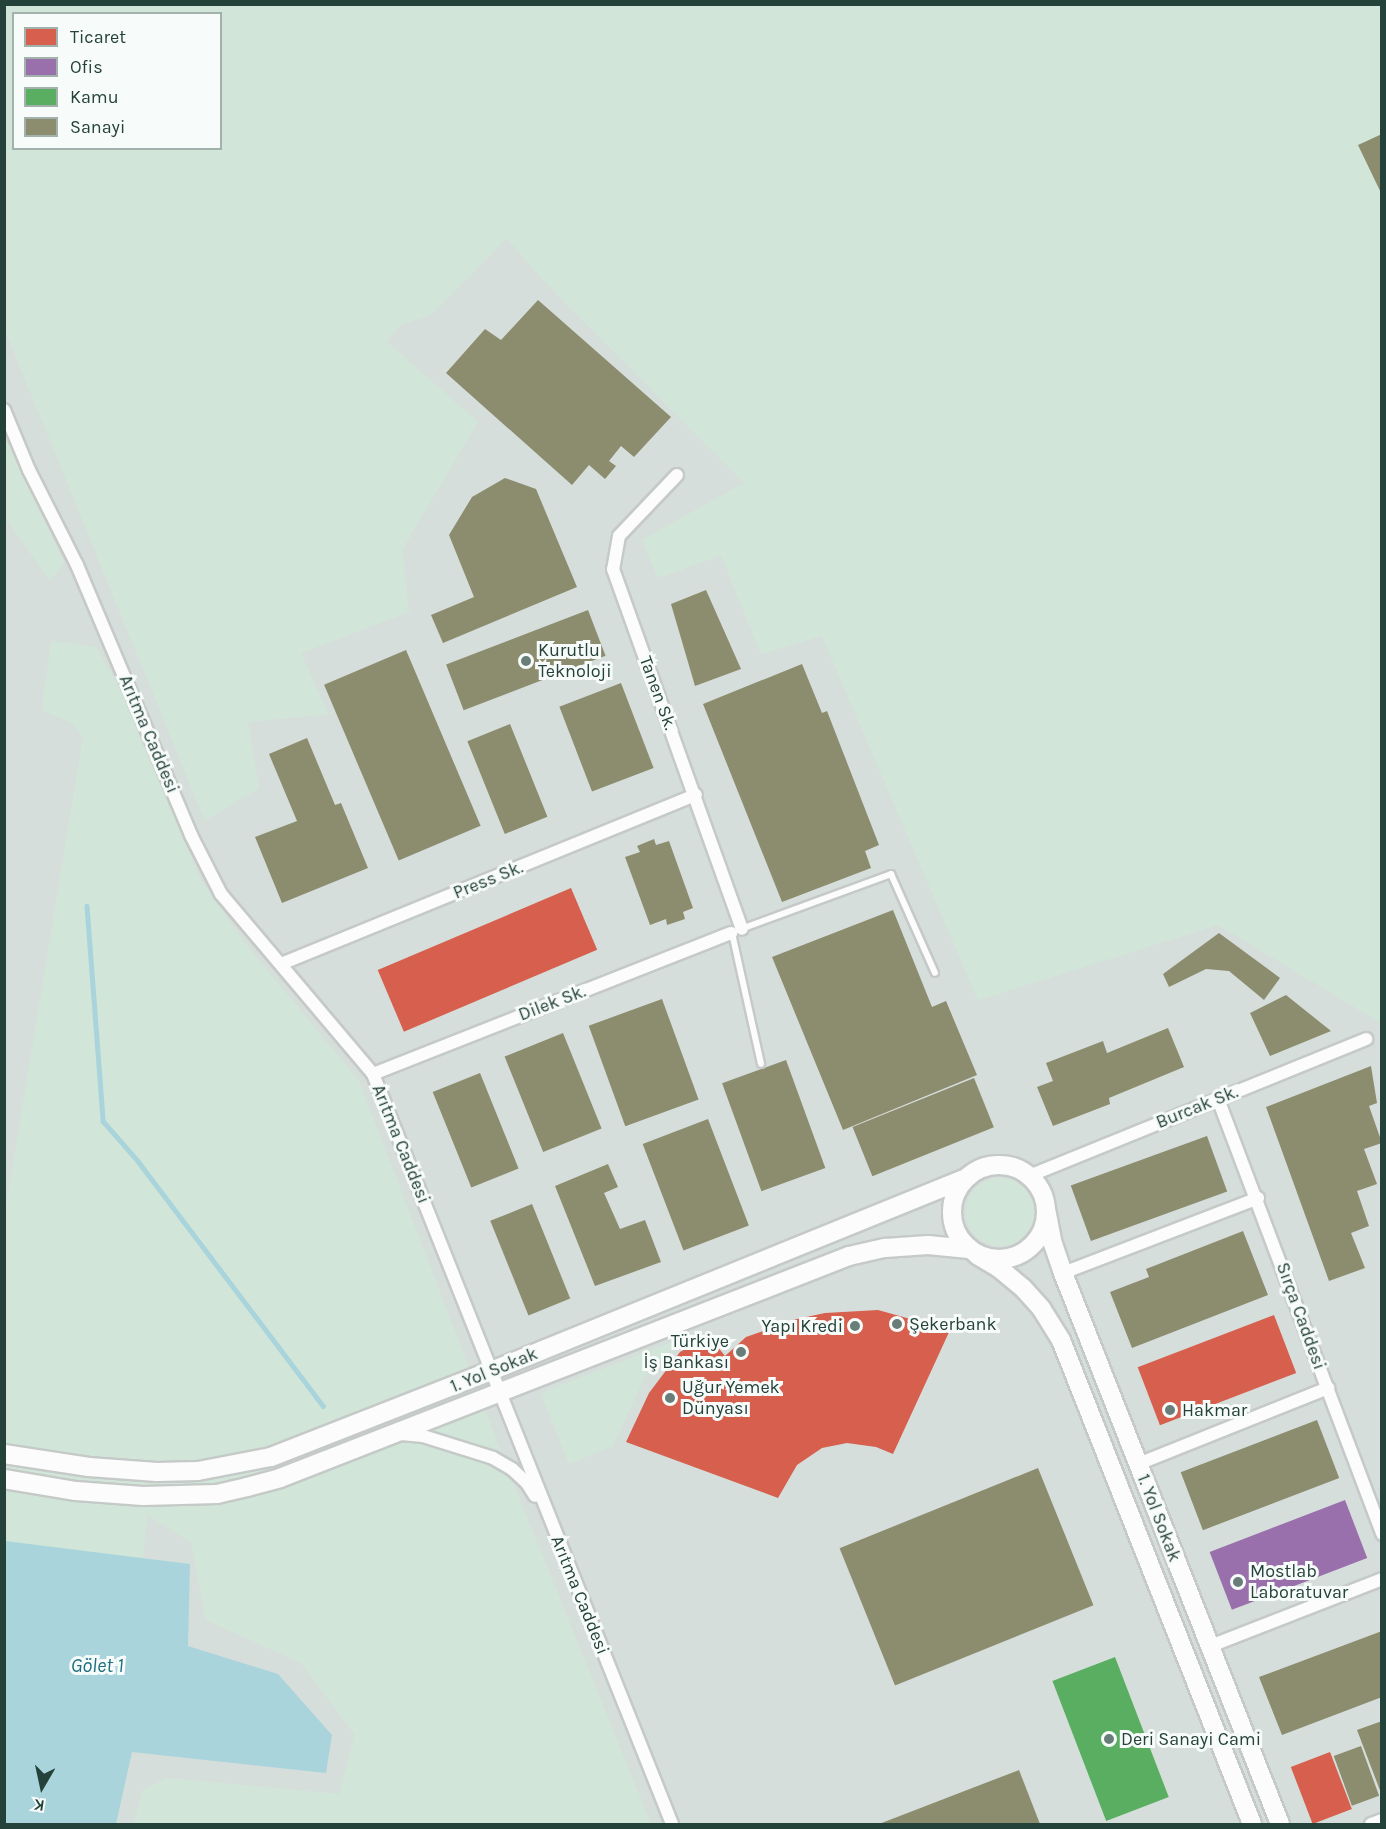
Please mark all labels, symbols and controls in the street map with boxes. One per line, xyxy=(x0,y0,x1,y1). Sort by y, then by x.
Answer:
legend xyxy=(12,12,222,150)
text: Ticaret xyxy=(70,26,126,48)
text: Ofis xyxy=(70,56,103,78)
text: Kamu xyxy=(70,86,119,108)
text: Sanayi xyxy=(70,116,125,138)
place label: Kurutlu Teknoloji xyxy=(538,640,612,682)
street label: Tanen Sk. xyxy=(635,653,681,733)
marker: Kurutlu Teknoloji xyxy=(519,654,533,668)
street label: Arıtma Caddesi xyxy=(114,672,184,796)
street label: Press Sk. xyxy=(450,856,526,904)
street label: Dilek Sk. xyxy=(515,980,589,1026)
street label: Arıtma Caddesi xyxy=(367,1081,435,1207)
street label: Burcak Sk. xyxy=(1153,1081,1241,1133)
street label: Sırça Caddesi xyxy=(1272,1259,1330,1373)
place label: Şekerbank xyxy=(909,1313,997,1335)
place label: Yapı Kredi xyxy=(761,1315,843,1337)
marker: Şekerbank xyxy=(890,1317,904,1331)
marker: Yapı Kredi xyxy=(848,1319,862,1333)
place label: Türkiye İş Bankası xyxy=(643,1331,729,1374)
street label: 1. Yol Sokak xyxy=(447,1343,541,1397)
marker: Türkiye İş Bankası xyxy=(734,1345,748,1359)
place label: Uğur Yemek Dünyası xyxy=(682,1377,780,1420)
marker: Uğur Yemek Dünyası xyxy=(663,1391,677,1405)
place label: Hakmar xyxy=(1182,1399,1247,1421)
marker: Hakmar xyxy=(1163,1403,1177,1417)
street label: 1. Yol Sokak xyxy=(1132,1471,1186,1565)
street label: Arıtma Caddesi xyxy=(546,1532,614,1658)
place label: Mostlab Laboratuvar xyxy=(1250,1561,1348,1604)
marker: Mostlab Laboratuvar xyxy=(1231,1575,1245,1589)
water label: Gölet 1 xyxy=(71,1653,123,1677)
place label: Deri Sanayi Cami xyxy=(1121,1728,1261,1750)
marker: Deri Sanayi Cami xyxy=(1102,1732,1116,1746)
north arrow xyxy=(12,1757,72,1817)
text: K xyxy=(32,1795,46,1815)

